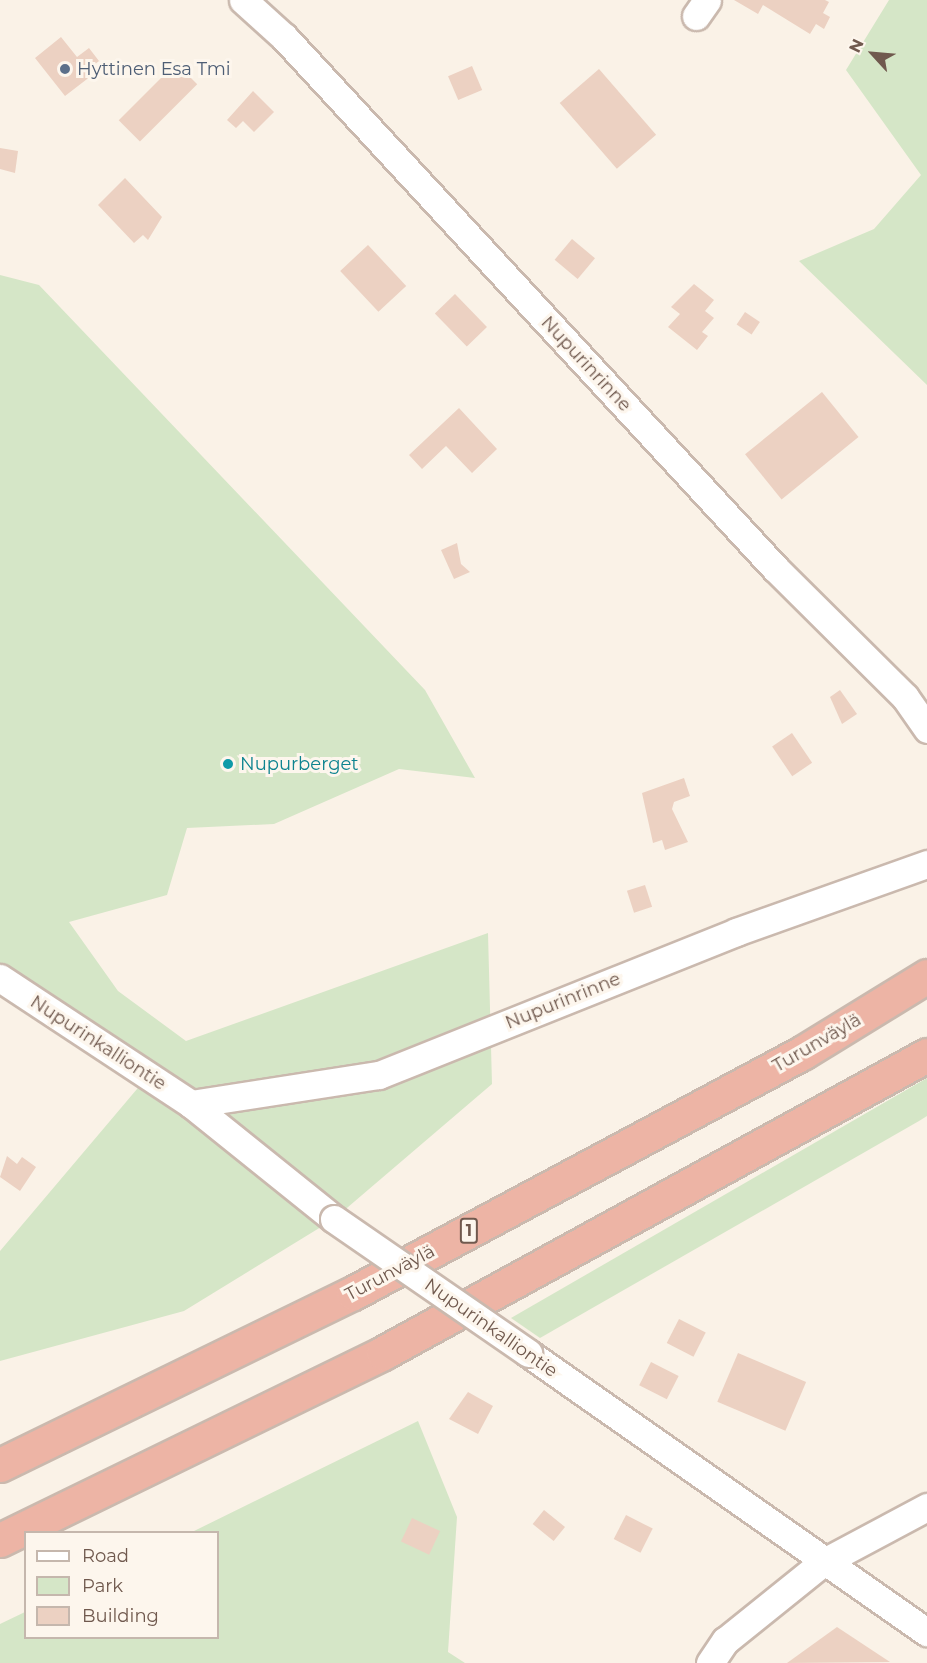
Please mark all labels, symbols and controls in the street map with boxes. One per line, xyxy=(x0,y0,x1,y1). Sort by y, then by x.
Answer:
north arrow xyxy=(843,24,903,84)
text: N xyxy=(845,36,868,56)
place label: Hyttinen Esa Tmi xyxy=(77,58,231,80)
marker: Hyttinen Esa Tmi xyxy=(58,62,72,76)
street label: Nupurinrinne xyxy=(536,312,636,416)
place label: Nupurberget xyxy=(240,753,359,775)
marker: Nupurberget xyxy=(221,757,235,771)
street label: Nupurinrinne xyxy=(502,968,624,1034)
street label: Nupurinkalliontie xyxy=(26,991,170,1095)
street label: Turunväylä xyxy=(769,1009,865,1077)
road number: 1 xyxy=(458,1218,480,1244)
street label: Turunväylä xyxy=(341,1240,439,1306)
street label: Nupurinkalliontie xyxy=(420,1274,562,1382)
legend xyxy=(24,1531,219,1639)
text: Road xyxy=(82,1545,129,1567)
text: Park xyxy=(82,1575,123,1597)
text: Building xyxy=(82,1605,159,1627)

